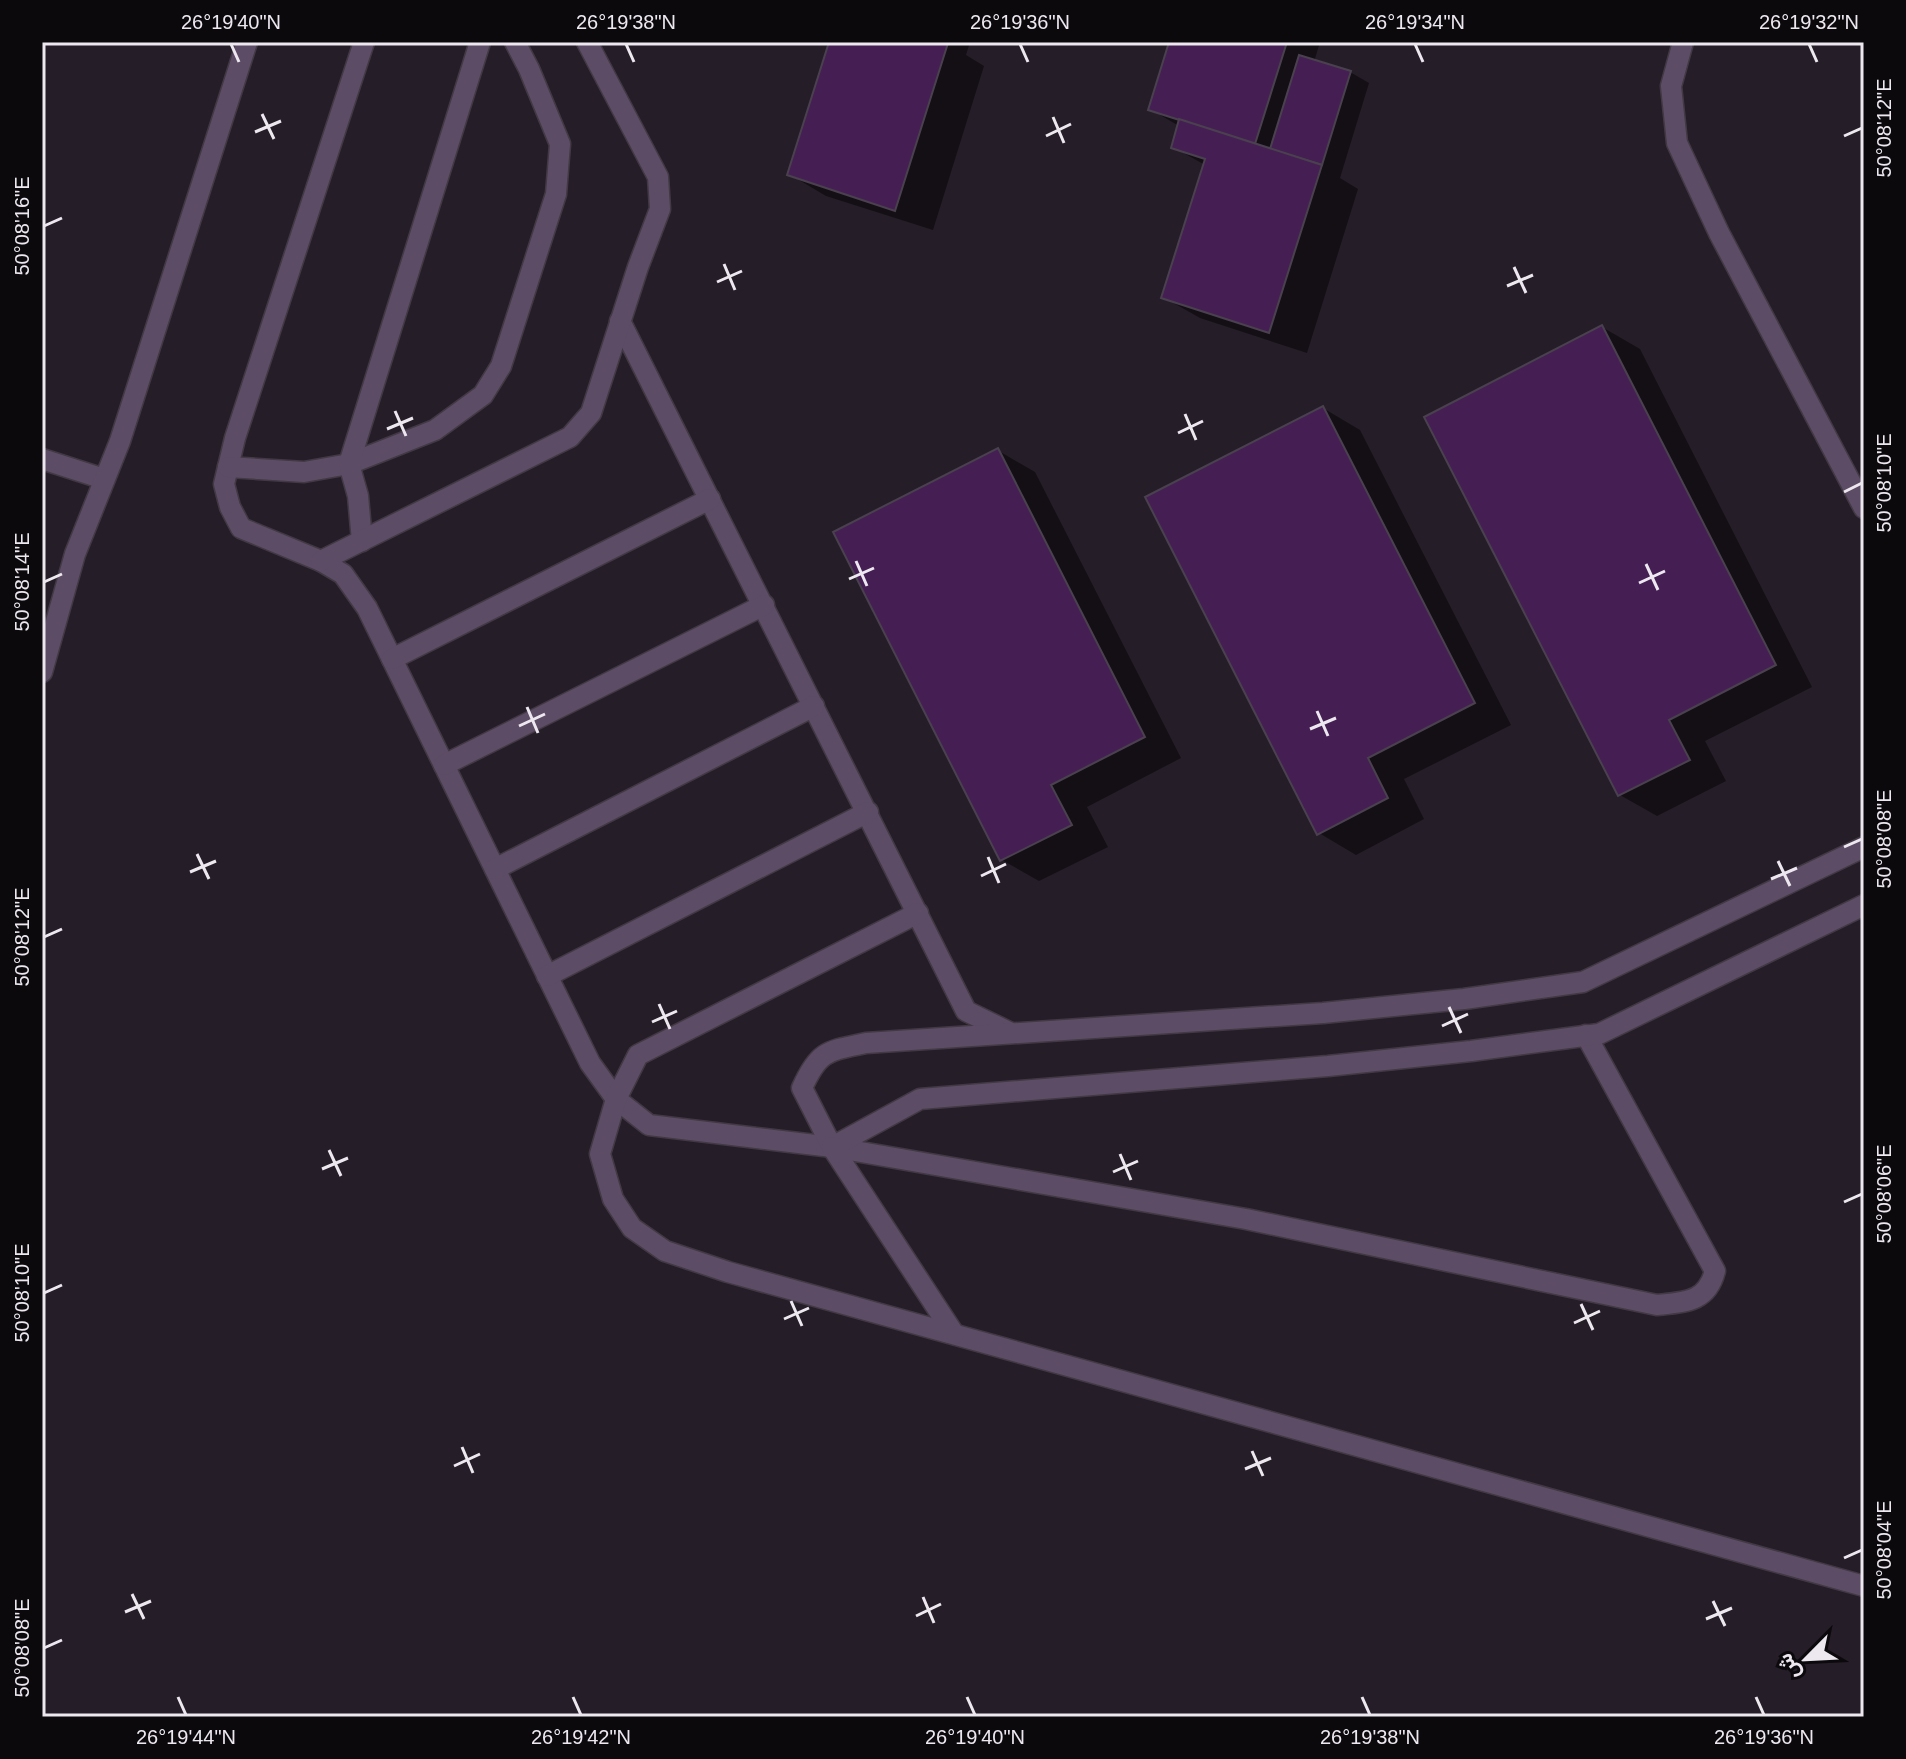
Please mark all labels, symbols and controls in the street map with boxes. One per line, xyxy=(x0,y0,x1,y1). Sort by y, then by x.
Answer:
text: 26°19'40"N xyxy=(181,11,281,33)
text: 26°19'38"N xyxy=(576,11,676,33)
text: 26°19'36"N xyxy=(970,11,1070,33)
text: 26°19'34"N xyxy=(1365,11,1465,33)
text: 26°19'32"N xyxy=(1759,11,1859,33)
text: 50°08'12"E xyxy=(1873,79,1895,178)
text: 50°08'16"E xyxy=(11,177,33,276)
text: 50°08'10"E xyxy=(1873,434,1895,533)
text: 50°08'14"E xyxy=(11,533,33,632)
text: 50°08'08"E xyxy=(1873,790,1895,889)
text: 50°08'12"E xyxy=(11,888,33,987)
text: 50°08'06"E xyxy=(1873,1145,1895,1244)
text: 50°08'10"E xyxy=(11,1244,33,1343)
text: 50°08'04"E xyxy=(1873,1501,1895,1600)
text: 50°08'08"E xyxy=(11,1599,33,1698)
north arrow xyxy=(1766,1619,1846,1699)
text: ش xyxy=(1771,1649,1806,1684)
text: 26°19'44"N xyxy=(136,1726,236,1748)
text: 26°19'42"N xyxy=(531,1726,631,1748)
text: 26°19'40"N xyxy=(925,1726,1025,1748)
text: 26°19'38"N xyxy=(1320,1726,1420,1748)
text: 26°19'36"N xyxy=(1714,1726,1814,1748)

